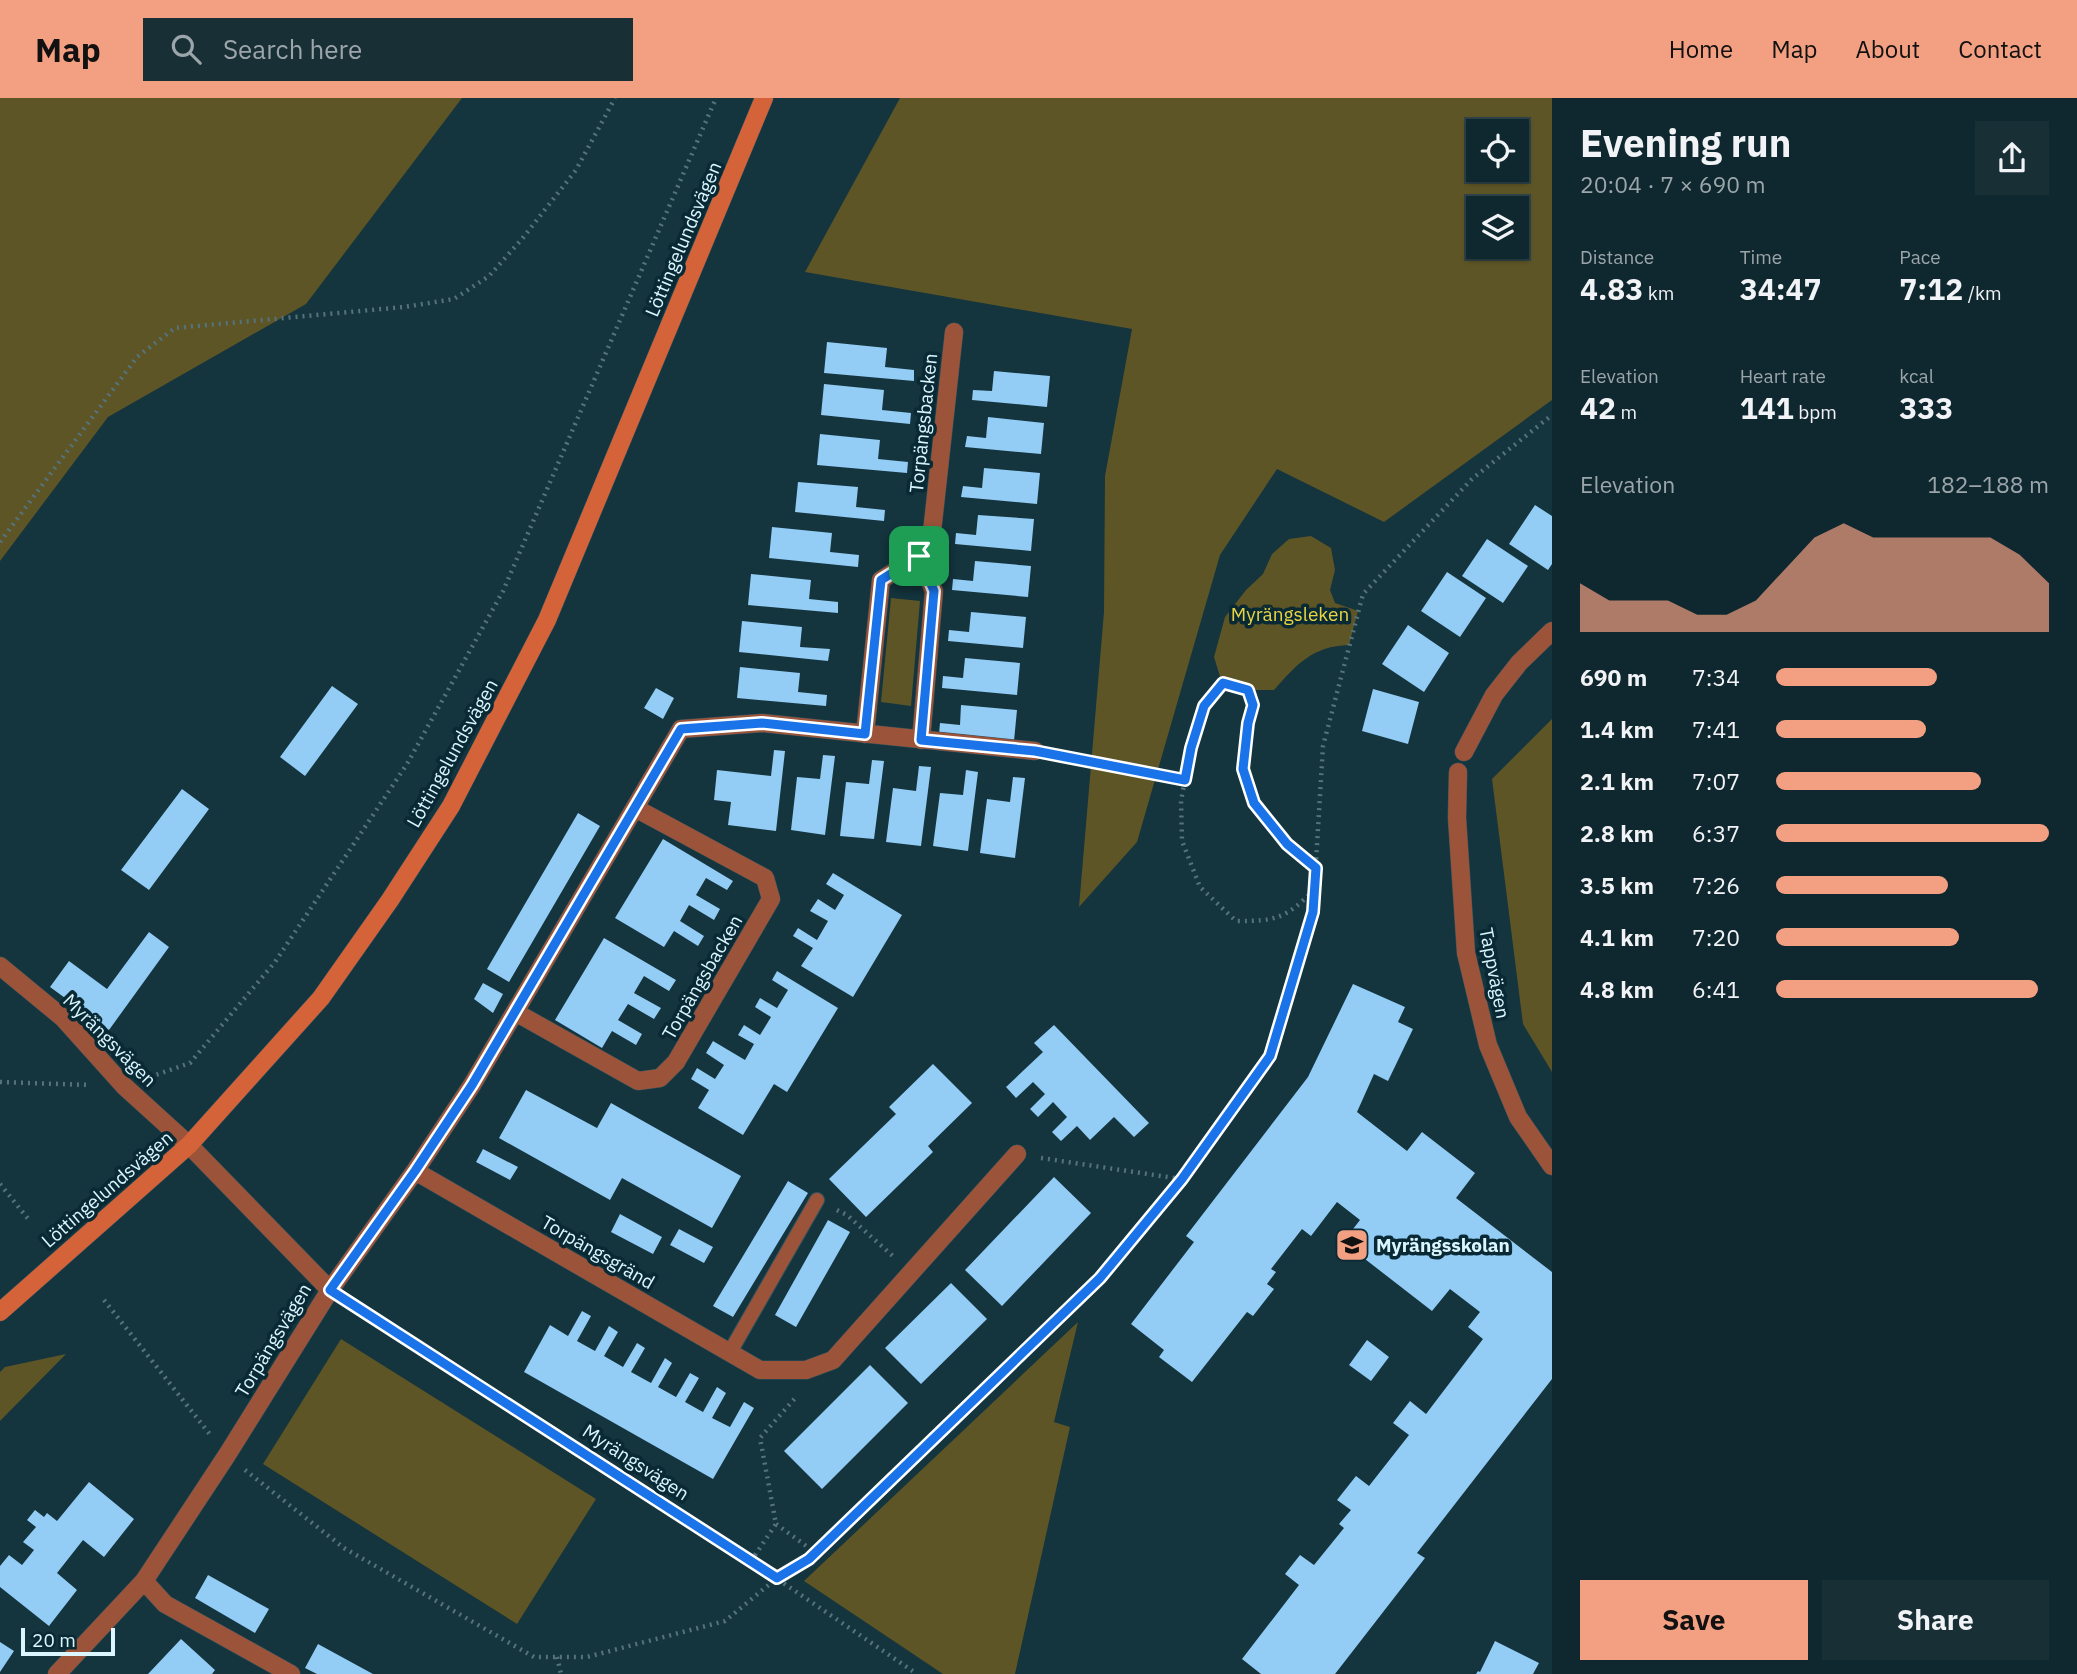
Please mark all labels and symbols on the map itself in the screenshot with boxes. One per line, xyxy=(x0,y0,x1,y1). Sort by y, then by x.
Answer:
street label: Löttingelundsvägen xyxy=(639,158,727,320)
street label: Torpängsbacken xyxy=(904,352,942,494)
pin xyxy=(889,526,949,586)
park label: Myrängsleken xyxy=(1231,602,1349,626)
street label: Löttingelundsvägen xyxy=(401,674,503,832)
street label: Torpängsbacken xyxy=(657,910,747,1044)
street label: Tappvägen xyxy=(1474,926,1516,1020)
street label: Myrängsvägen xyxy=(58,988,162,1092)
street label: Löttingelundsvägen xyxy=(36,1125,178,1253)
street label: Torpängsgränd xyxy=(537,1210,659,1294)
school or university icon: Myrängsskolan xyxy=(1333,1226,1371,1264)
place label: Myrängsskolan xyxy=(1376,1233,1510,1257)
street label: Torpängsvägen xyxy=(230,1279,316,1401)
street label: Myrängsvägen xyxy=(578,1419,694,1505)
scale bar xyxy=(21,1625,116,1657)

